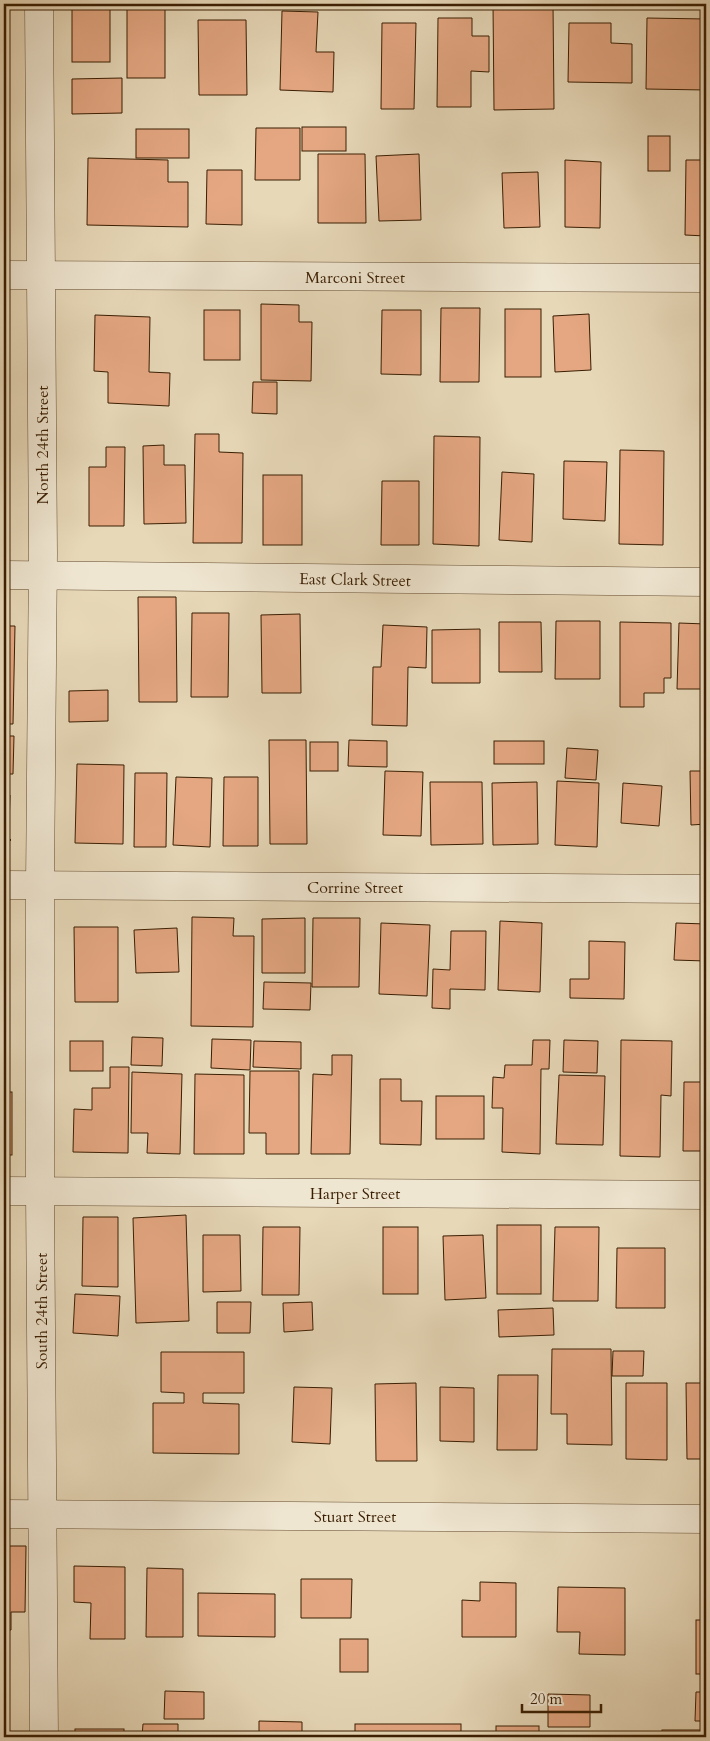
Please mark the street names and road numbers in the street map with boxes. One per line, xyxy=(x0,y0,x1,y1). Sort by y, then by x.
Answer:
street label: Marconi Street xyxy=(305,267,405,289)
street label: North 24th Street xyxy=(32,385,54,505)
street label: East Clark Street xyxy=(299,568,411,592)
street label: Corrine Street xyxy=(307,877,403,899)
street label: Harper Street xyxy=(310,1183,400,1205)
street label: South 24th Street xyxy=(31,1253,53,1369)
street label: Stuart Street xyxy=(314,1506,396,1528)

